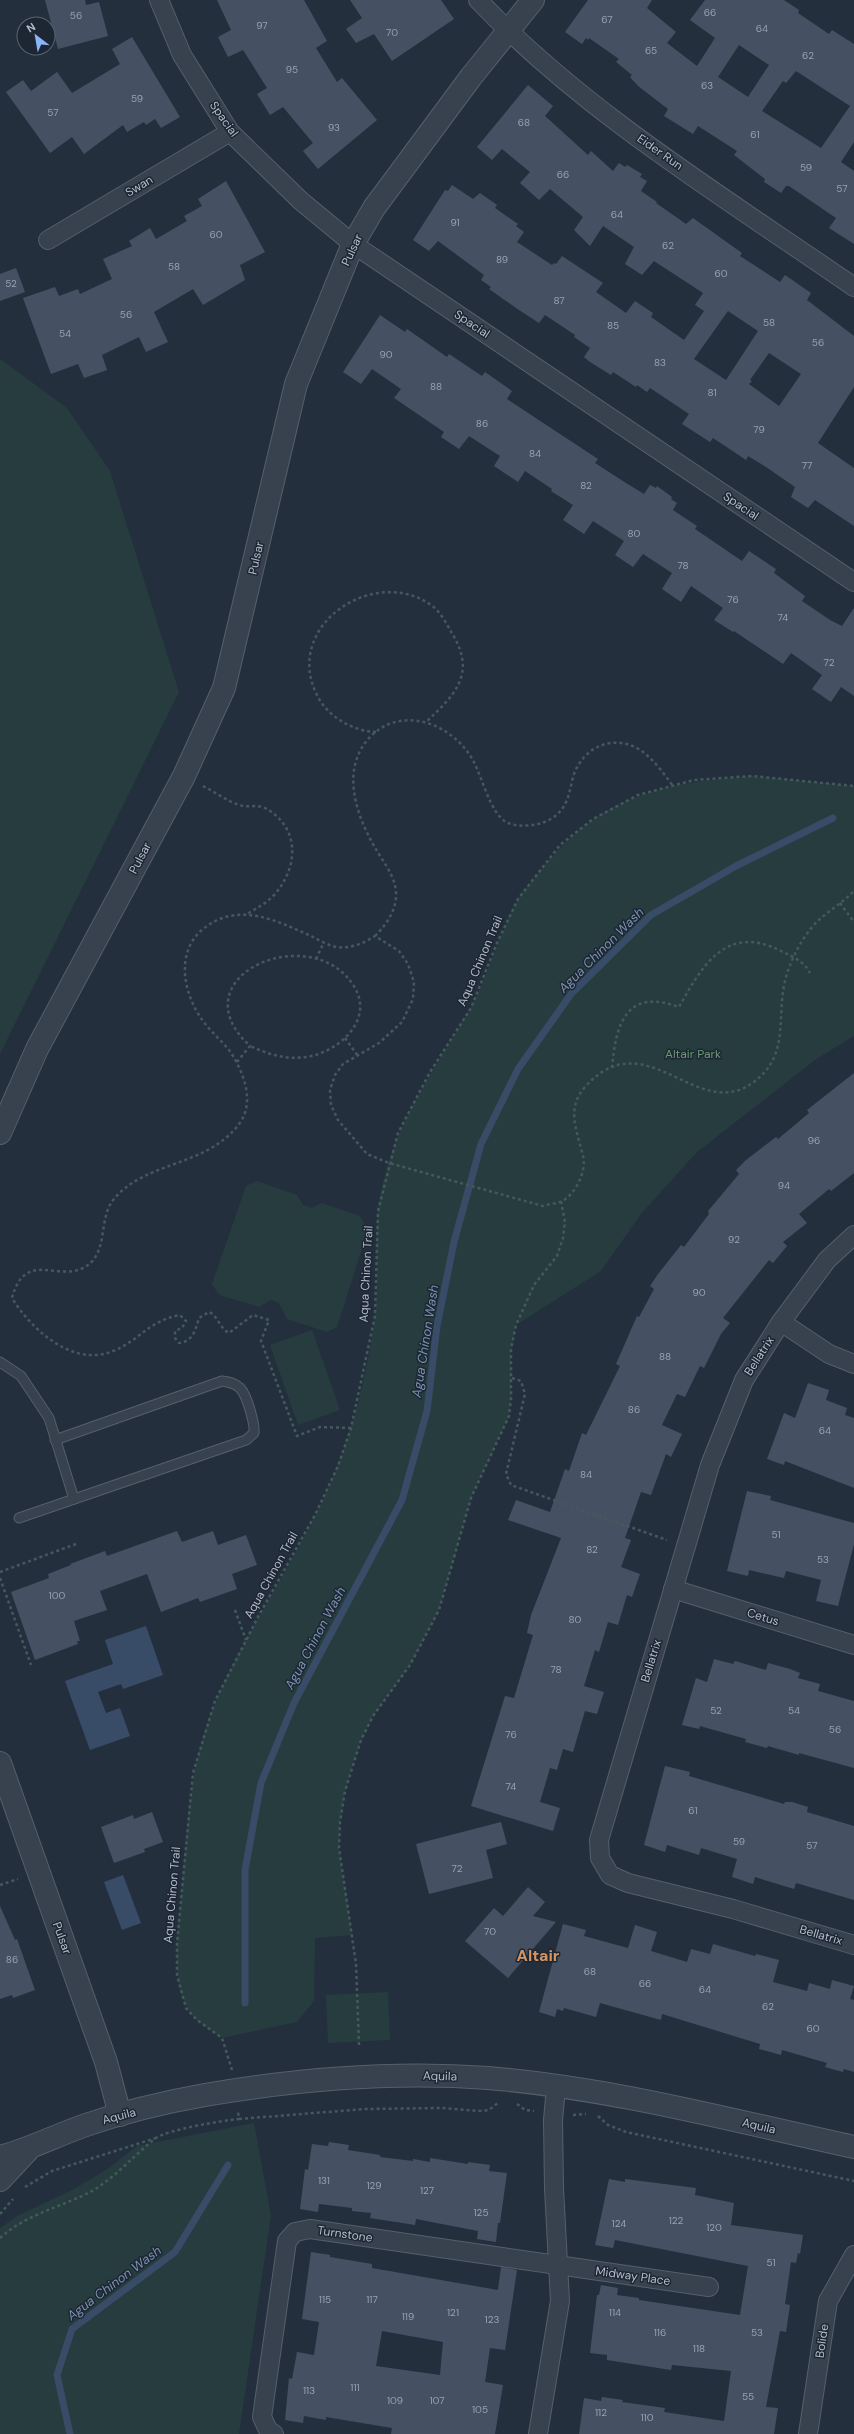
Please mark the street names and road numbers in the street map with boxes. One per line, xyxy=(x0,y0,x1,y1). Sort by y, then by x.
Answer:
street label: Spacial xyxy=(206,98,242,140)
street label: Eider Run xyxy=(634,130,686,174)
street label: Swan xyxy=(122,172,156,200)
street label: Pulsar xyxy=(338,231,367,269)
street label: Spacial xyxy=(451,306,493,342)
street label: Spacial xyxy=(720,488,762,524)
street label: Pulsar xyxy=(244,539,268,576)
street label: Pulsar xyxy=(125,839,155,877)
street label: Aqua Chinon Trail xyxy=(454,913,506,1009)
street label: Aqua Chinon Trail xyxy=(355,1225,377,1323)
street label: Bellatrix xyxy=(740,1333,778,1379)
street label: Aqua Chinon Trail xyxy=(241,1529,301,1621)
street label: Cetus xyxy=(745,1605,781,1629)
street label: Bellatrix xyxy=(637,1638,665,1684)
street label: Aqua Chinon Trail xyxy=(160,1846,184,1944)
street label: Pulsar xyxy=(49,1920,75,1957)
street label: Bellatrix xyxy=(798,1921,844,1949)
street label: Aquila xyxy=(423,2067,457,2085)
street label: Aquila xyxy=(100,2104,138,2128)
street label: Aquila xyxy=(741,2114,777,2138)
street label: Turnstone xyxy=(316,2222,374,2246)
street label: Midway Place xyxy=(595,2263,672,2289)
street label: Bolide xyxy=(812,2323,832,2359)

